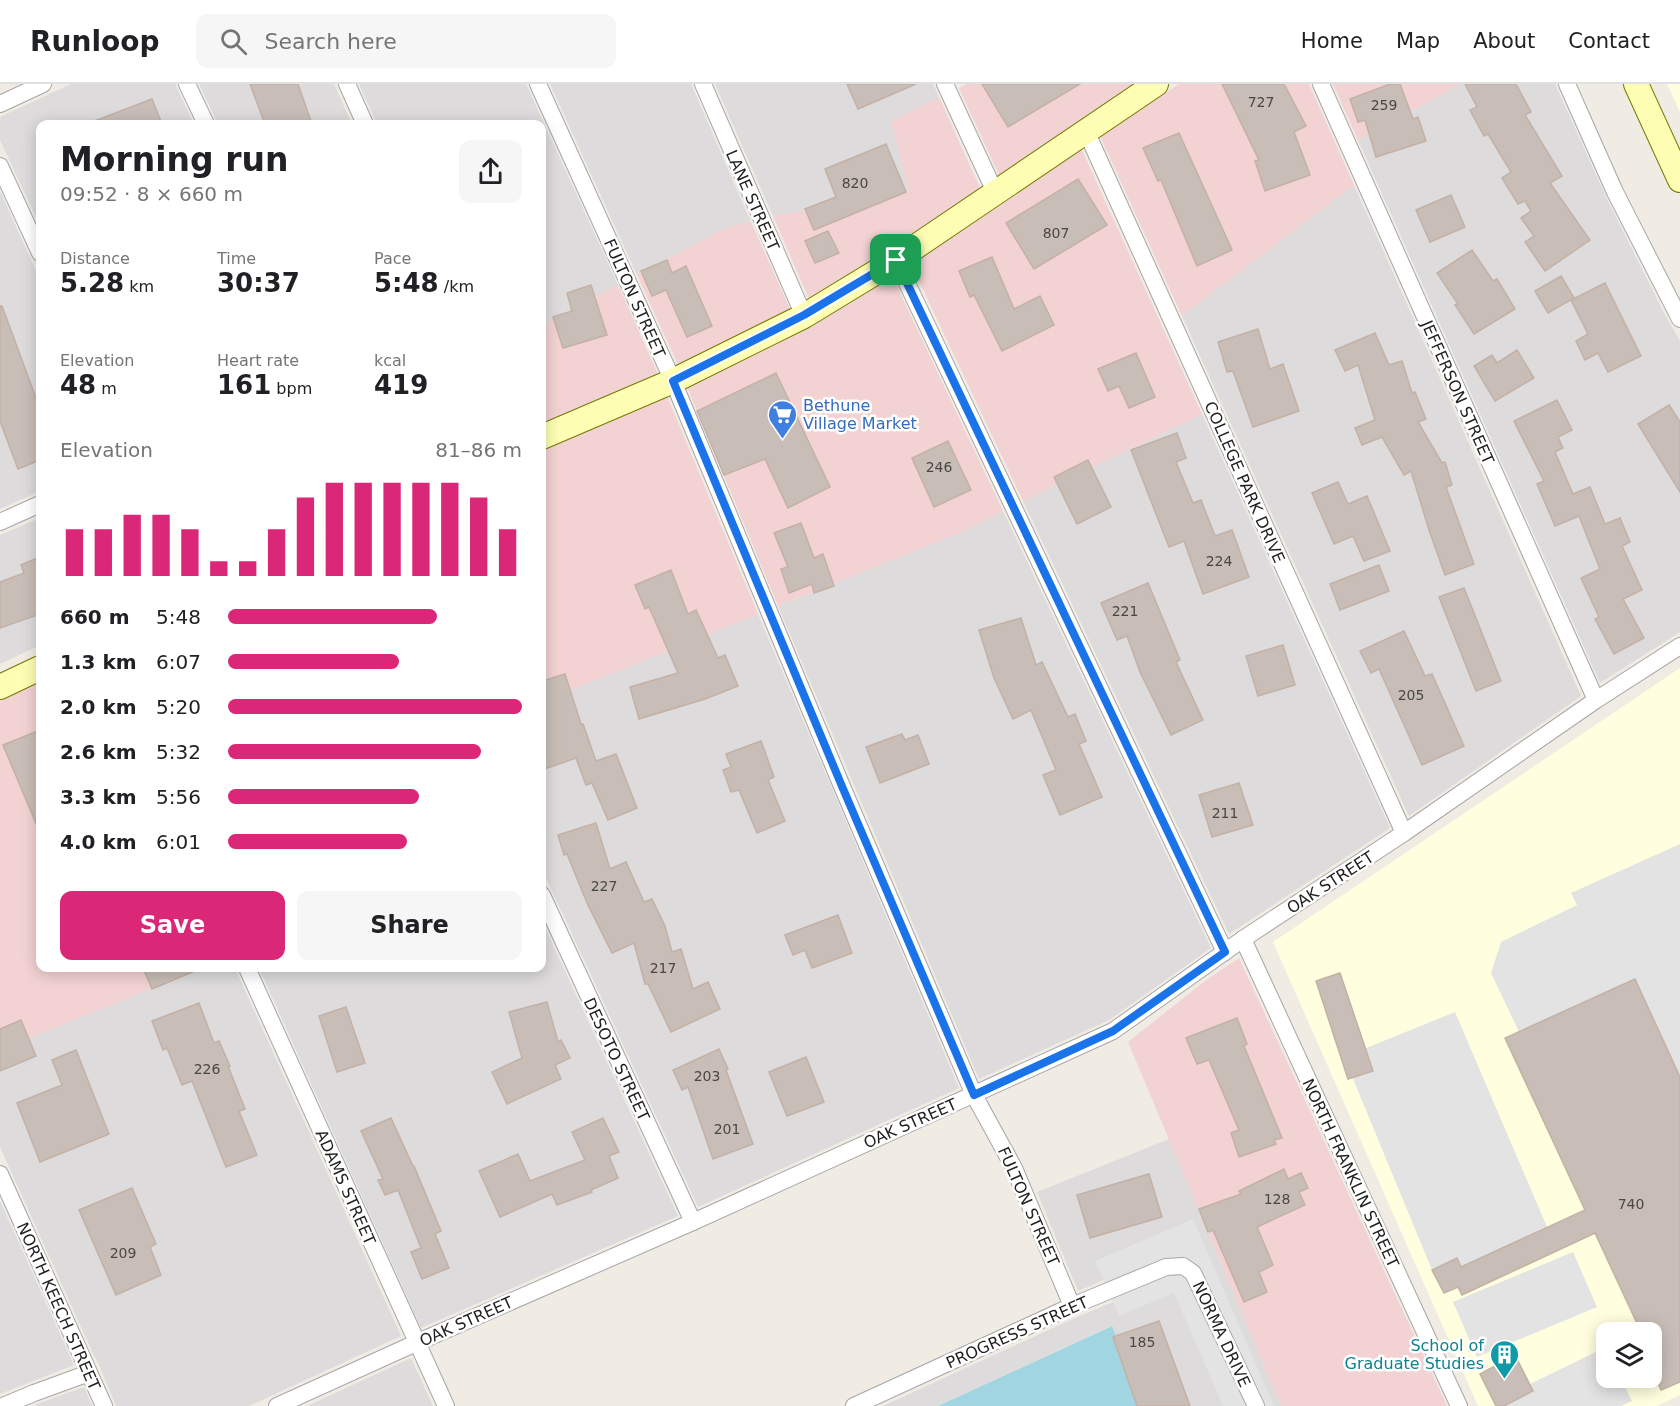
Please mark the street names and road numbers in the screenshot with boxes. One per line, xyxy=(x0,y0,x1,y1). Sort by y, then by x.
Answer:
street label: LANE STREET xyxy=(722,147,783,254)
street label: FULTON STREET xyxy=(600,236,669,361)
street label: JEFFERSON STREET xyxy=(1417,316,1498,467)
street label: COLLEGE PARK DRIVE xyxy=(1200,399,1289,566)
street label: OAK STREET xyxy=(1283,847,1378,918)
street label: DESOTO STREET xyxy=(580,995,653,1124)
street label: NORTH FRANKLIN STREET xyxy=(1298,1076,1403,1271)
street label: OAK STREET xyxy=(861,1094,960,1152)
street label: ADAMS STREET xyxy=(312,1127,380,1248)
street label: FULTON STREET xyxy=(994,1144,1063,1269)
street label: NORTH KEECH STREET xyxy=(13,1219,104,1393)
street label: NORMA DRIVE xyxy=(1189,1278,1254,1390)
street label: OAK STREET xyxy=(417,1292,516,1350)
street label: PROGRESS STREET xyxy=(943,1292,1091,1372)

